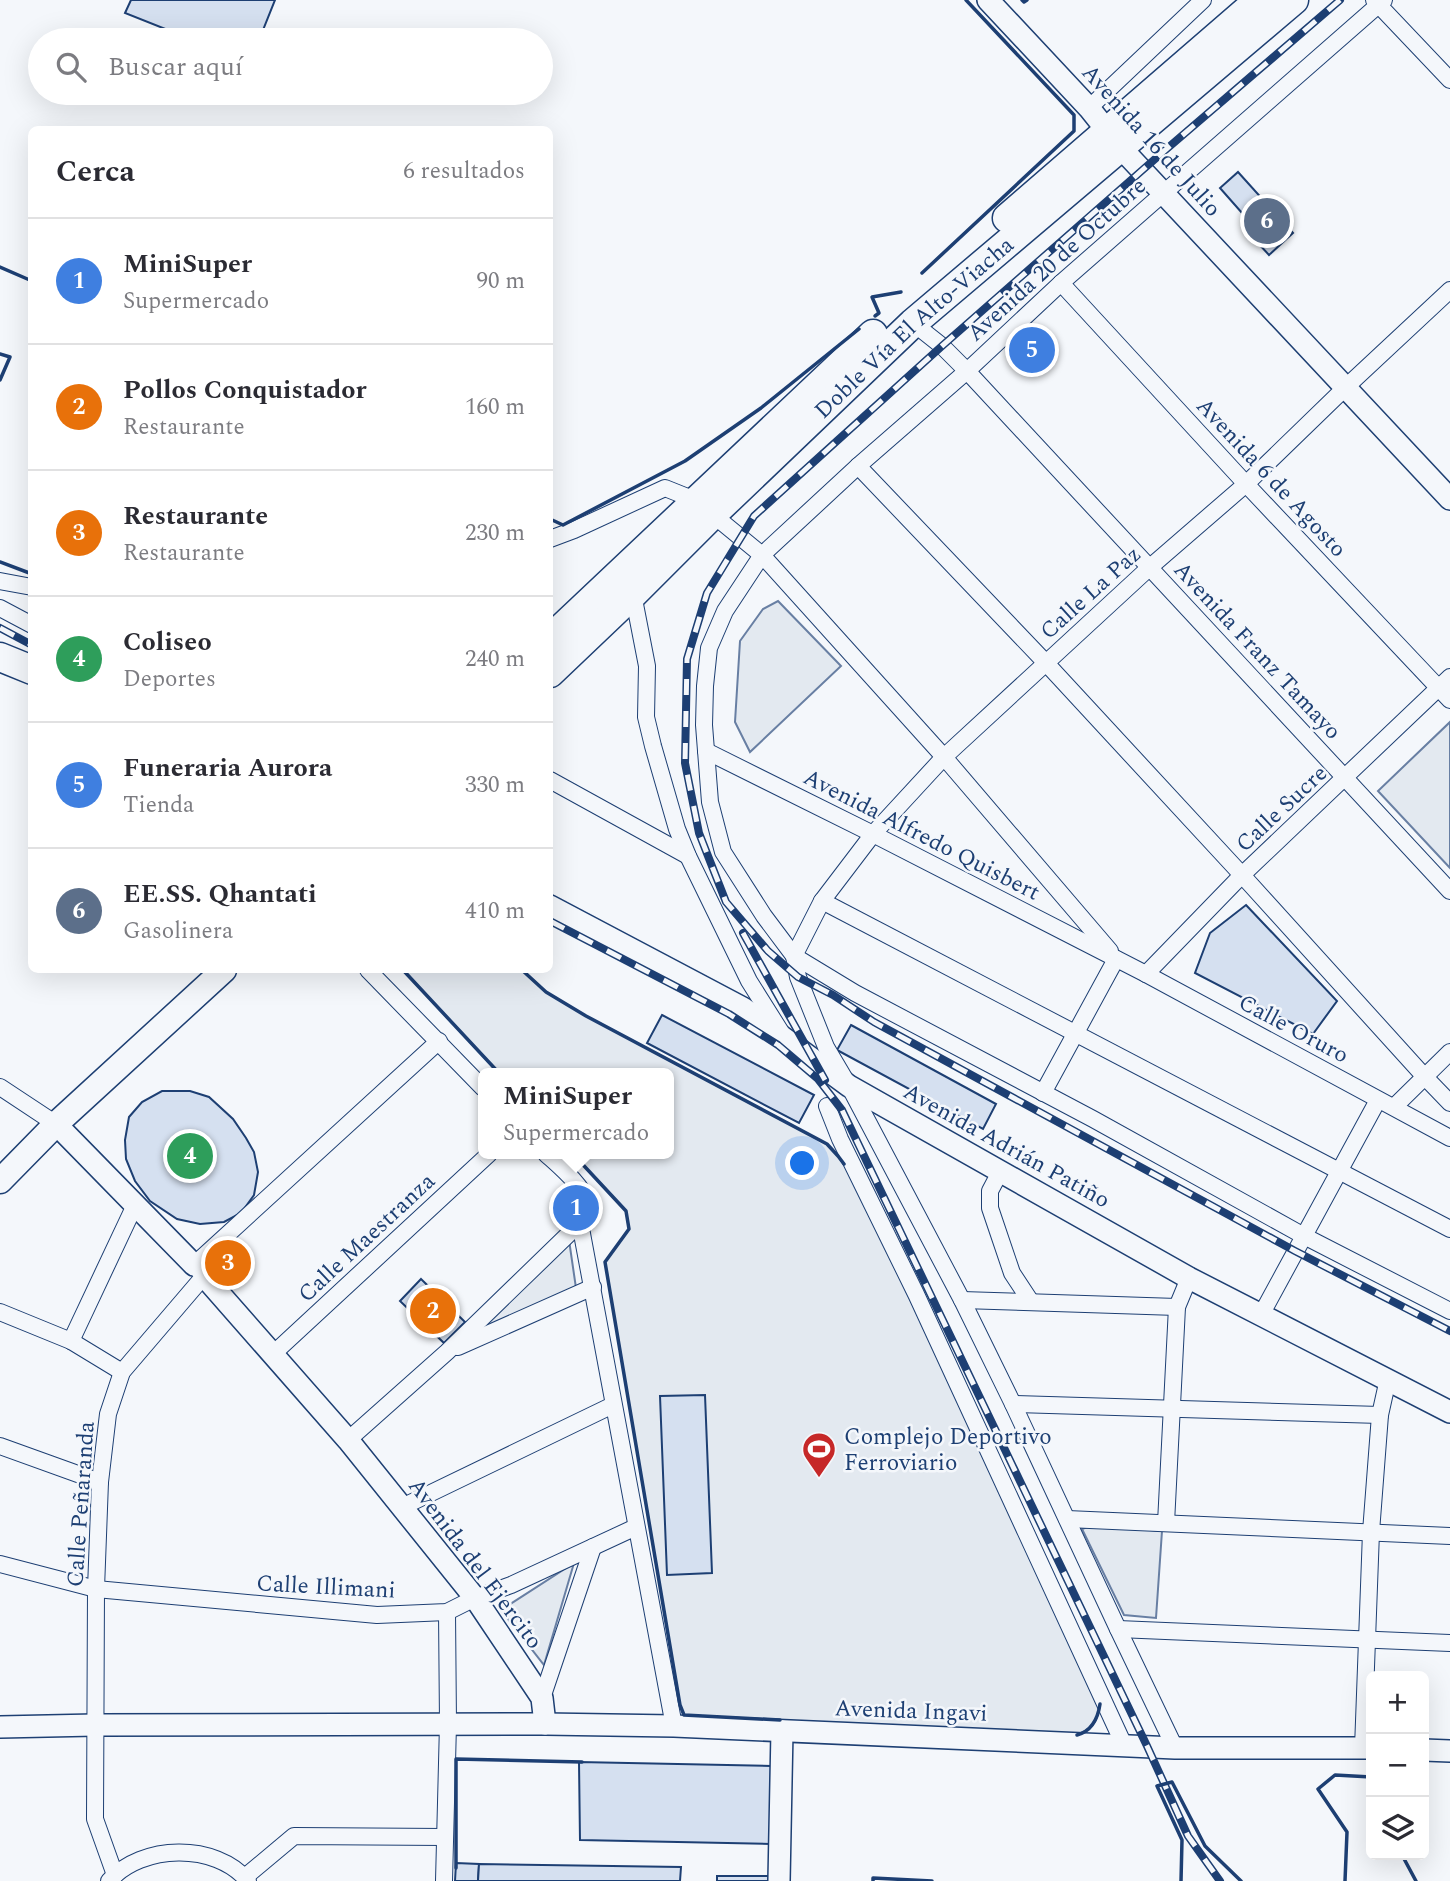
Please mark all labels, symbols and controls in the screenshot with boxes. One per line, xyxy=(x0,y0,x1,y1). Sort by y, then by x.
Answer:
search box xyxy=(28,28,553,105)
text: Buscar aquí xyxy=(108,47,243,87)
icon: search xyxy=(52,48,90,86)
street label: Avenida 16 de Julio xyxy=(1073,57,1229,225)
text: Cerca xyxy=(56,149,135,195)
text: 6 resultados xyxy=(403,154,525,189)
street label: Avenida 20 de Octubre xyxy=(959,170,1155,350)
pin: 6 xyxy=(1244,195,1290,247)
street label: Doble Vía El Alto-Viacha xyxy=(807,229,1022,428)
text: MiniSuper xyxy=(123,244,252,284)
text: 1 xyxy=(73,264,85,299)
text: 90 m xyxy=(476,264,525,299)
text: Supermercado xyxy=(123,284,269,319)
pin: 5 xyxy=(1009,324,1055,376)
text: Pollos Conquistador xyxy=(123,370,367,410)
text: 2 xyxy=(73,390,85,425)
text: 160 m xyxy=(465,390,525,425)
street label: Avenida 6 de Agosto xyxy=(1187,390,1355,566)
text: Restaurante xyxy=(123,410,245,445)
text: Restaurante xyxy=(123,496,268,536)
text: 3 xyxy=(73,516,85,551)
text: 230 m xyxy=(465,516,525,551)
text: Restaurante xyxy=(123,536,245,571)
street label: Calle La Paz xyxy=(1032,538,1150,648)
street label: Avenida Franz Tamayo xyxy=(1165,554,1349,748)
text: Coliseo xyxy=(123,622,212,662)
text: 4 xyxy=(73,642,85,677)
text: 240 m xyxy=(465,642,525,677)
text: Deportes xyxy=(123,662,216,697)
text: Funeraria Aurora xyxy=(123,748,332,788)
street label: Calle Sucre xyxy=(1228,757,1336,861)
street label: Avenida Alfredo Quisbert xyxy=(797,760,1046,910)
text: 5 xyxy=(73,768,85,803)
text: 330 m xyxy=(465,768,525,803)
text: Tienda xyxy=(123,788,194,823)
text: EE.SS. Qhantati xyxy=(123,874,317,914)
text: 6 xyxy=(73,894,85,929)
text: 410 m xyxy=(465,894,525,929)
text: Gasolinera xyxy=(123,914,233,949)
street label: Calle Oruro xyxy=(1232,986,1355,1073)
popup xyxy=(478,1068,674,1159)
street label: Avenida Adrián Patiño xyxy=(896,1075,1116,1218)
text: MiniSuper xyxy=(503,1076,632,1116)
text: Supermercado xyxy=(503,1116,649,1151)
pin: 4 xyxy=(167,1130,213,1182)
your location xyxy=(785,1146,819,1180)
street label: Calle Maestranza xyxy=(290,1165,444,1311)
pin: 1 xyxy=(553,1182,599,1234)
pin: 3 xyxy=(205,1237,251,1289)
pin: 2 xyxy=(410,1285,456,1337)
street label: Calle Peñaranda xyxy=(58,1420,105,1588)
place label: Complejo Deportivo Ferroviario xyxy=(844,1420,1052,1481)
sports icon: Complejo Deportivo Ferroviario xyxy=(800,1430,838,1479)
street label: Avenida del Ejercito xyxy=(399,1471,551,1657)
street label: Calle Illimani xyxy=(255,1566,396,1609)
map controls xyxy=(1366,1671,1429,1860)
button: + xyxy=(1366,1671,1429,1734)
street label: Avenida Ingavi xyxy=(834,1691,988,1732)
button: − xyxy=(1366,1734,1429,1797)
button: layers xyxy=(1366,1797,1429,1860)

